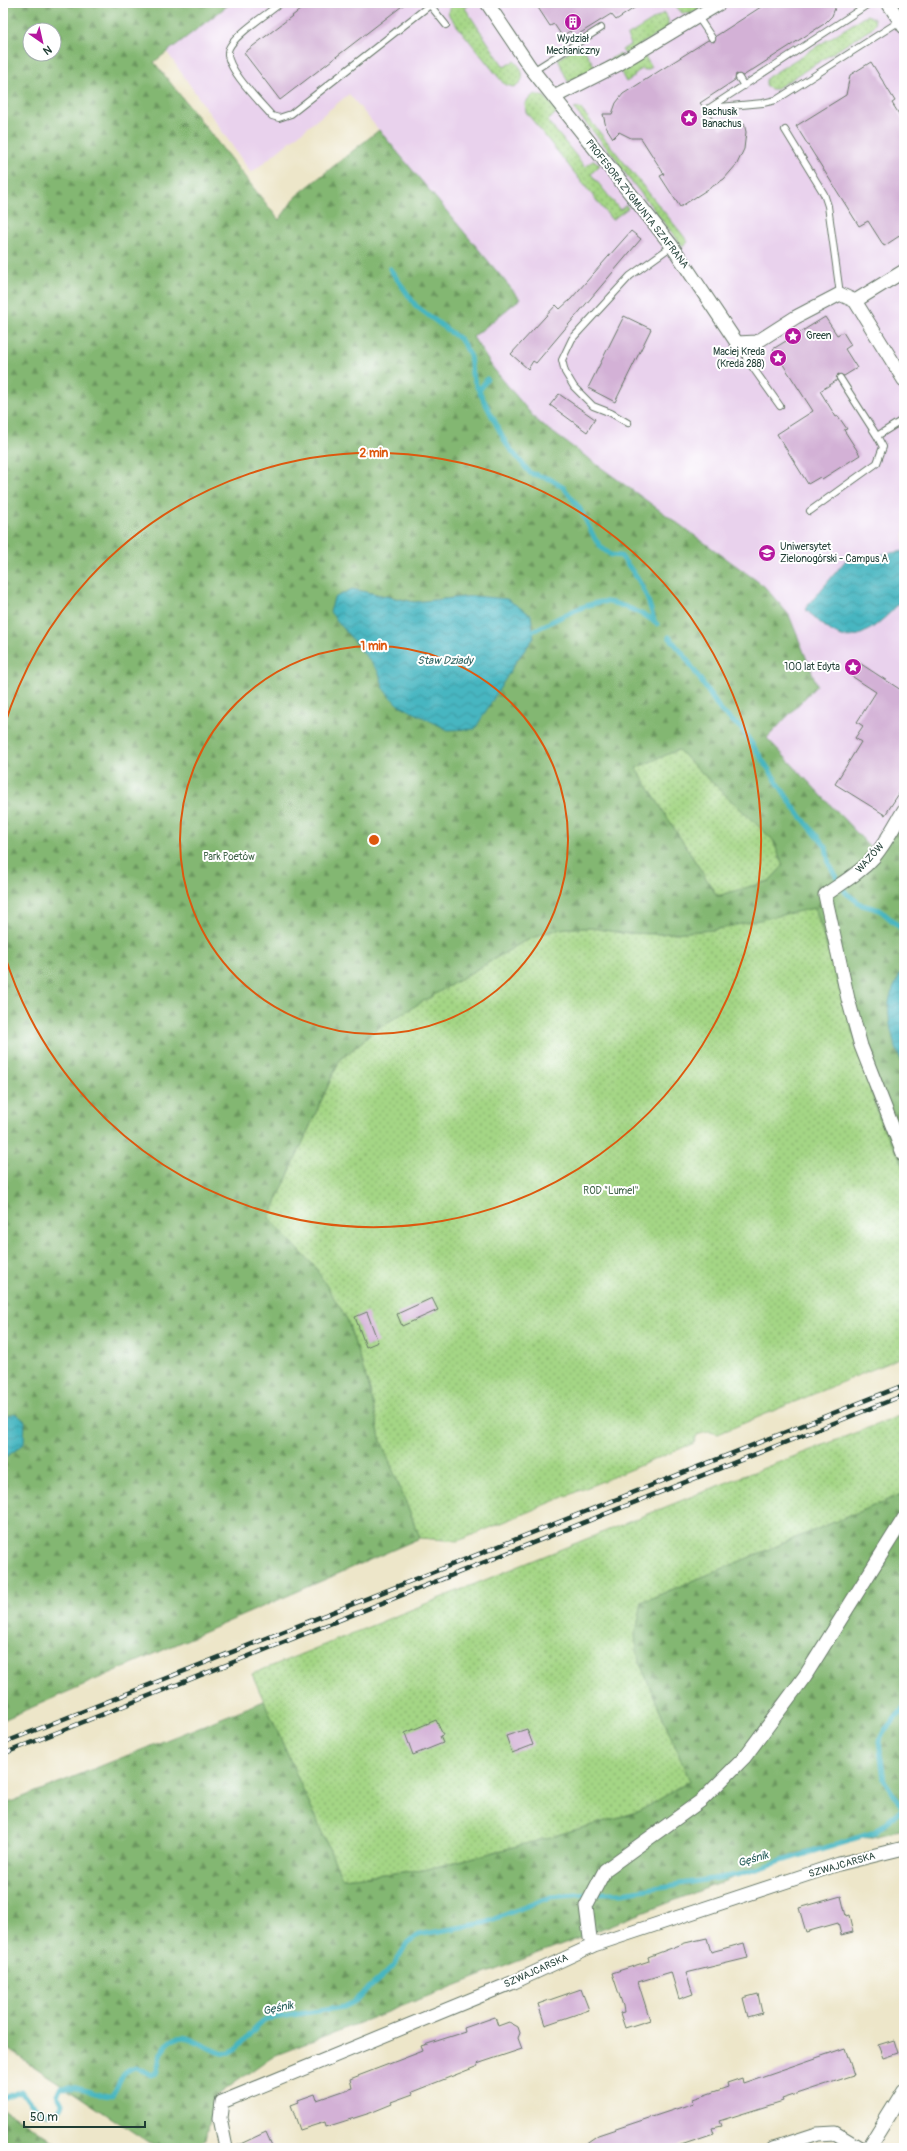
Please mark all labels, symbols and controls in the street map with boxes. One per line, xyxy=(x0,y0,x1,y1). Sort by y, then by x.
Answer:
building icon: Wydział Mechaniczny xyxy=(563,12,583,32)
north arrow xyxy=(22,22,62,62)
place label: Wydział Mechaniczny xyxy=(546,33,601,57)
text: N xyxy=(40,42,54,58)
place label: Bachusik Banachus xyxy=(702,106,742,130)
place icon: Bachusik Banachus xyxy=(679,108,699,128)
street label: PROFESORA ZYGMUNTA SZAFRANA xyxy=(583,137,691,271)
place icon: Green xyxy=(783,326,803,346)
place label: Green xyxy=(806,330,832,342)
place label: Maciej Kreda (Kreda 288) xyxy=(713,346,765,370)
place icon: Maciej Kreda (Kreda 288) xyxy=(768,348,788,368)
text: 2 min xyxy=(360,446,389,461)
place label: Uniwersytet Zielonogórski - Campus A xyxy=(780,541,889,565)
school or university icon: Uniwersytet Zielonogórski - Campus A xyxy=(757,543,777,563)
text: 1 min xyxy=(361,639,388,654)
water label: Staw Dziady xyxy=(417,654,474,667)
place icon: 100 lat Edyta xyxy=(843,657,863,677)
place label: 100 lat Edyta xyxy=(784,661,840,673)
centre of rings xyxy=(367,833,381,847)
street label: WAZÓW xyxy=(852,839,887,876)
park label: Park Poetów xyxy=(203,851,255,863)
park label: ROD "Lumel" xyxy=(583,1185,639,1197)
water label: Gęśnik xyxy=(736,1848,771,1870)
street label: SZWAJCARSKA xyxy=(807,1850,877,1880)
street label: SZWAJCARSKA xyxy=(502,1951,570,1990)
water label: Gęśnik xyxy=(262,1998,296,2018)
scale bar xyxy=(24,2103,145,2129)
text: 50 m xyxy=(30,2110,58,2125)

